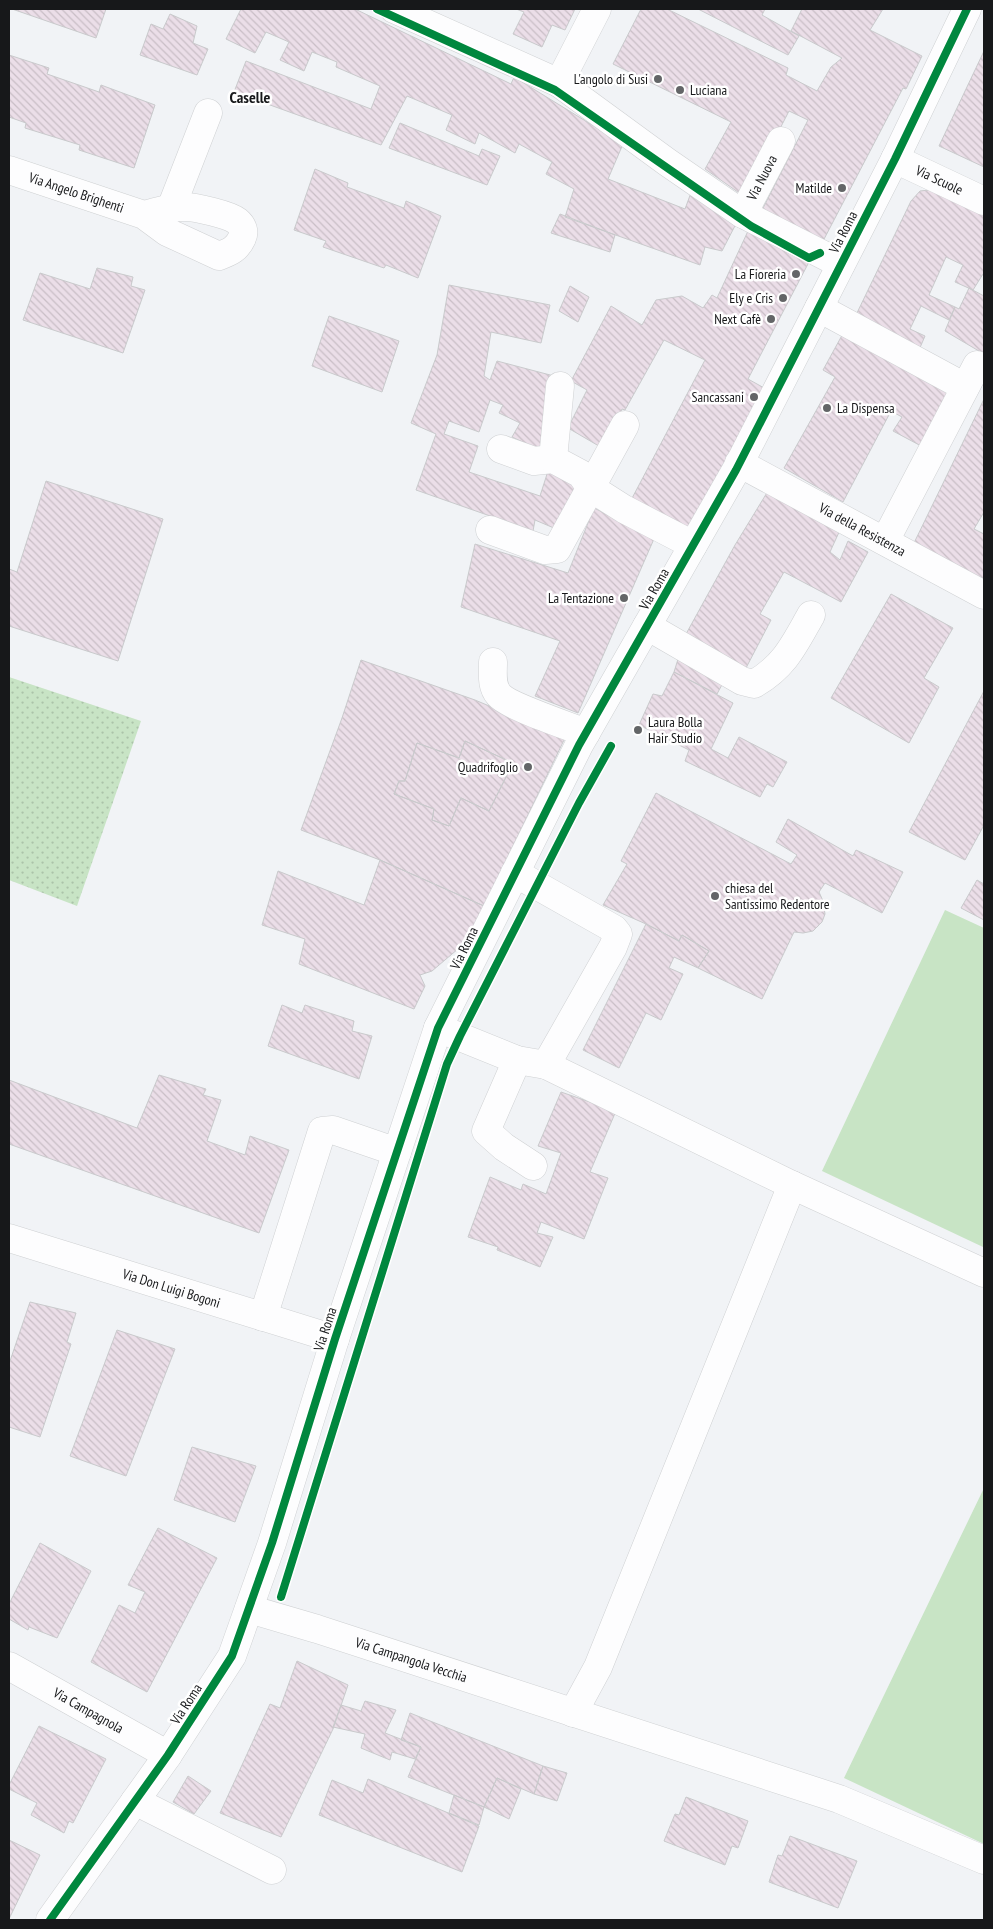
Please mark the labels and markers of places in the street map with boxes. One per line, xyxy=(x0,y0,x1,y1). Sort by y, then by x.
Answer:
place label: L'angolo di Susi xyxy=(574,70,648,88)
marker: L'angolo di Susi xyxy=(652,73,664,85)
place label: Luciana xyxy=(690,81,727,99)
marker: Luciana xyxy=(674,84,686,96)
place label: Matilde xyxy=(795,179,832,197)
marker: Matilde xyxy=(836,182,848,194)
place label: La Fioreria xyxy=(735,265,786,283)
marker: La Fioreria xyxy=(790,268,802,280)
place label: Ely e Cris xyxy=(729,289,773,307)
marker: Ely e Cris xyxy=(777,292,789,304)
place label: Next Cafè xyxy=(714,310,761,328)
marker: Next Cafè xyxy=(765,313,777,325)
place label: Sancassani xyxy=(691,388,744,406)
marker: Sancassani xyxy=(748,391,760,403)
place label: La Dispensa xyxy=(837,399,895,417)
marker: La Dispensa xyxy=(821,402,833,414)
place label: La Tentazione xyxy=(548,589,614,607)
marker: La Tentazione xyxy=(618,592,630,604)
place label: Laura Bolla Hair Studio xyxy=(648,713,702,747)
marker: Laura Bolla Hair Studio xyxy=(632,724,644,736)
place label: Quadrifoglio xyxy=(458,758,518,776)
marker: Quadrifoglio xyxy=(522,761,534,773)
place label: chiesa del Santissimo Redentore xyxy=(725,879,830,913)
marker: chiesa del Santissimo Redentore xyxy=(709,890,721,902)

